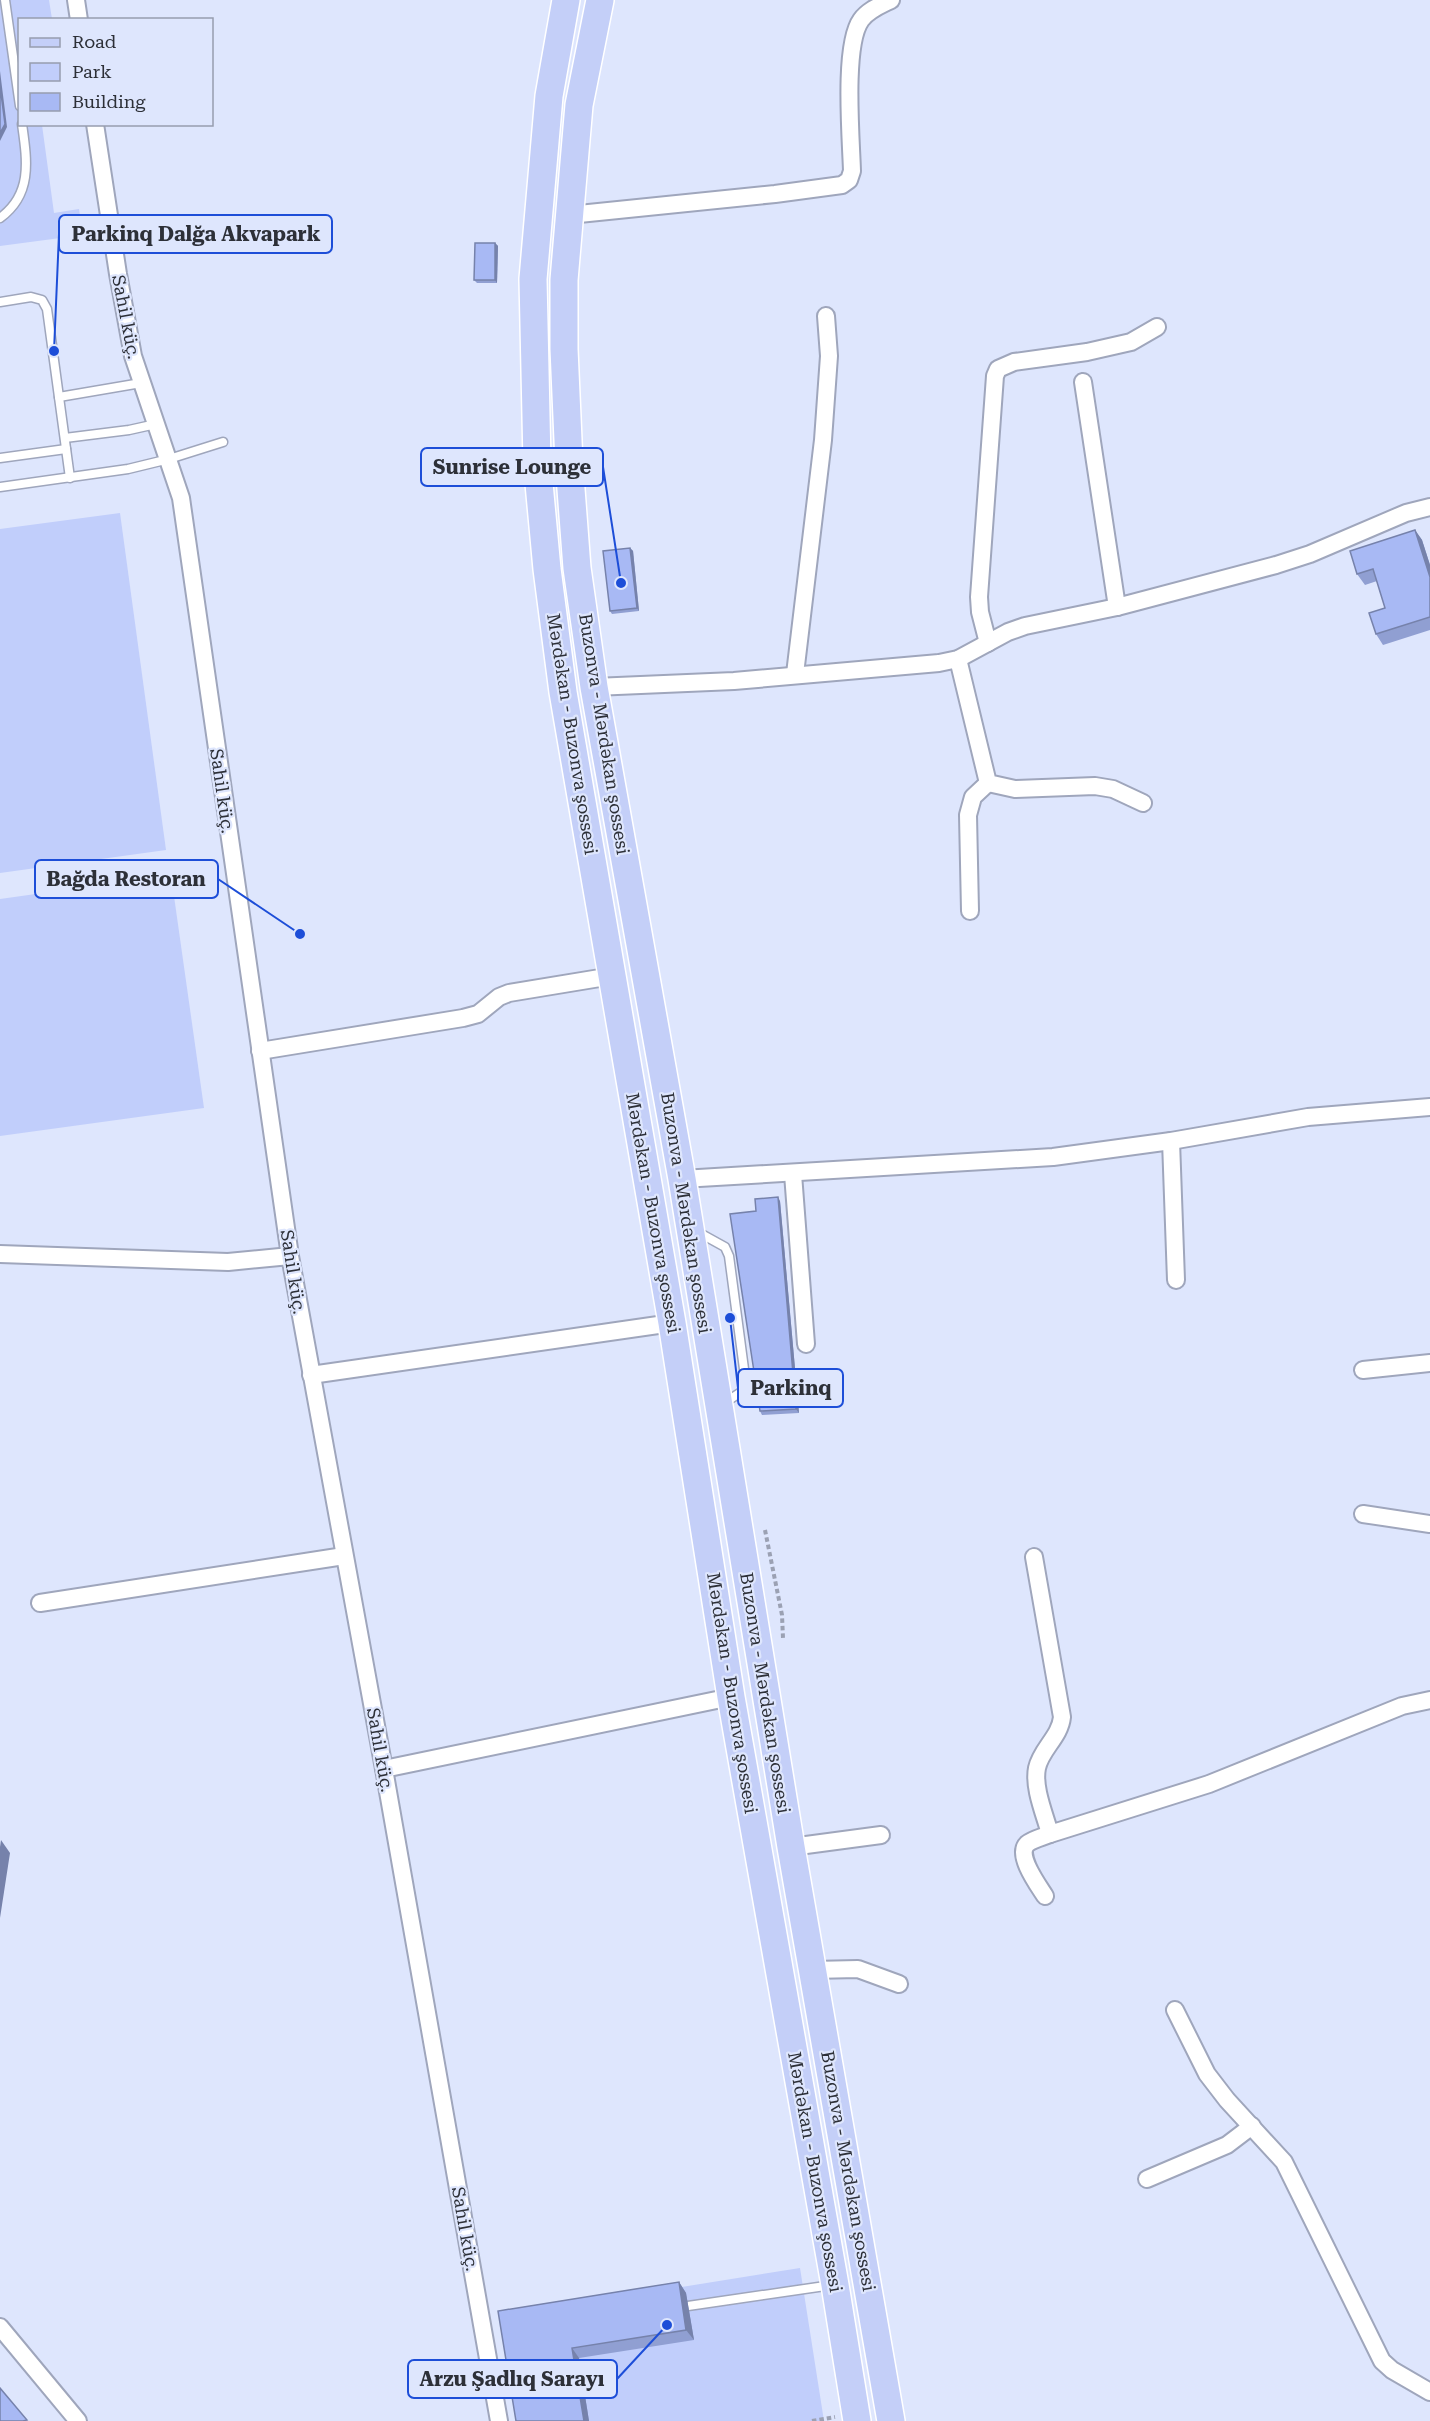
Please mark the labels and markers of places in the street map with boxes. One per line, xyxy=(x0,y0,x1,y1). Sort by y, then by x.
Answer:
callout: Parkinq Dalğa Akvapark xyxy=(59,215,332,253)
callout: Sunrise Lounge xyxy=(421,448,603,486)
callout: Bağda Restoran xyxy=(35,860,218,898)
callout: Parkinq xyxy=(738,1369,843,1407)
callout: Arzu Şadlıq Sarayı xyxy=(408,2360,617,2398)

